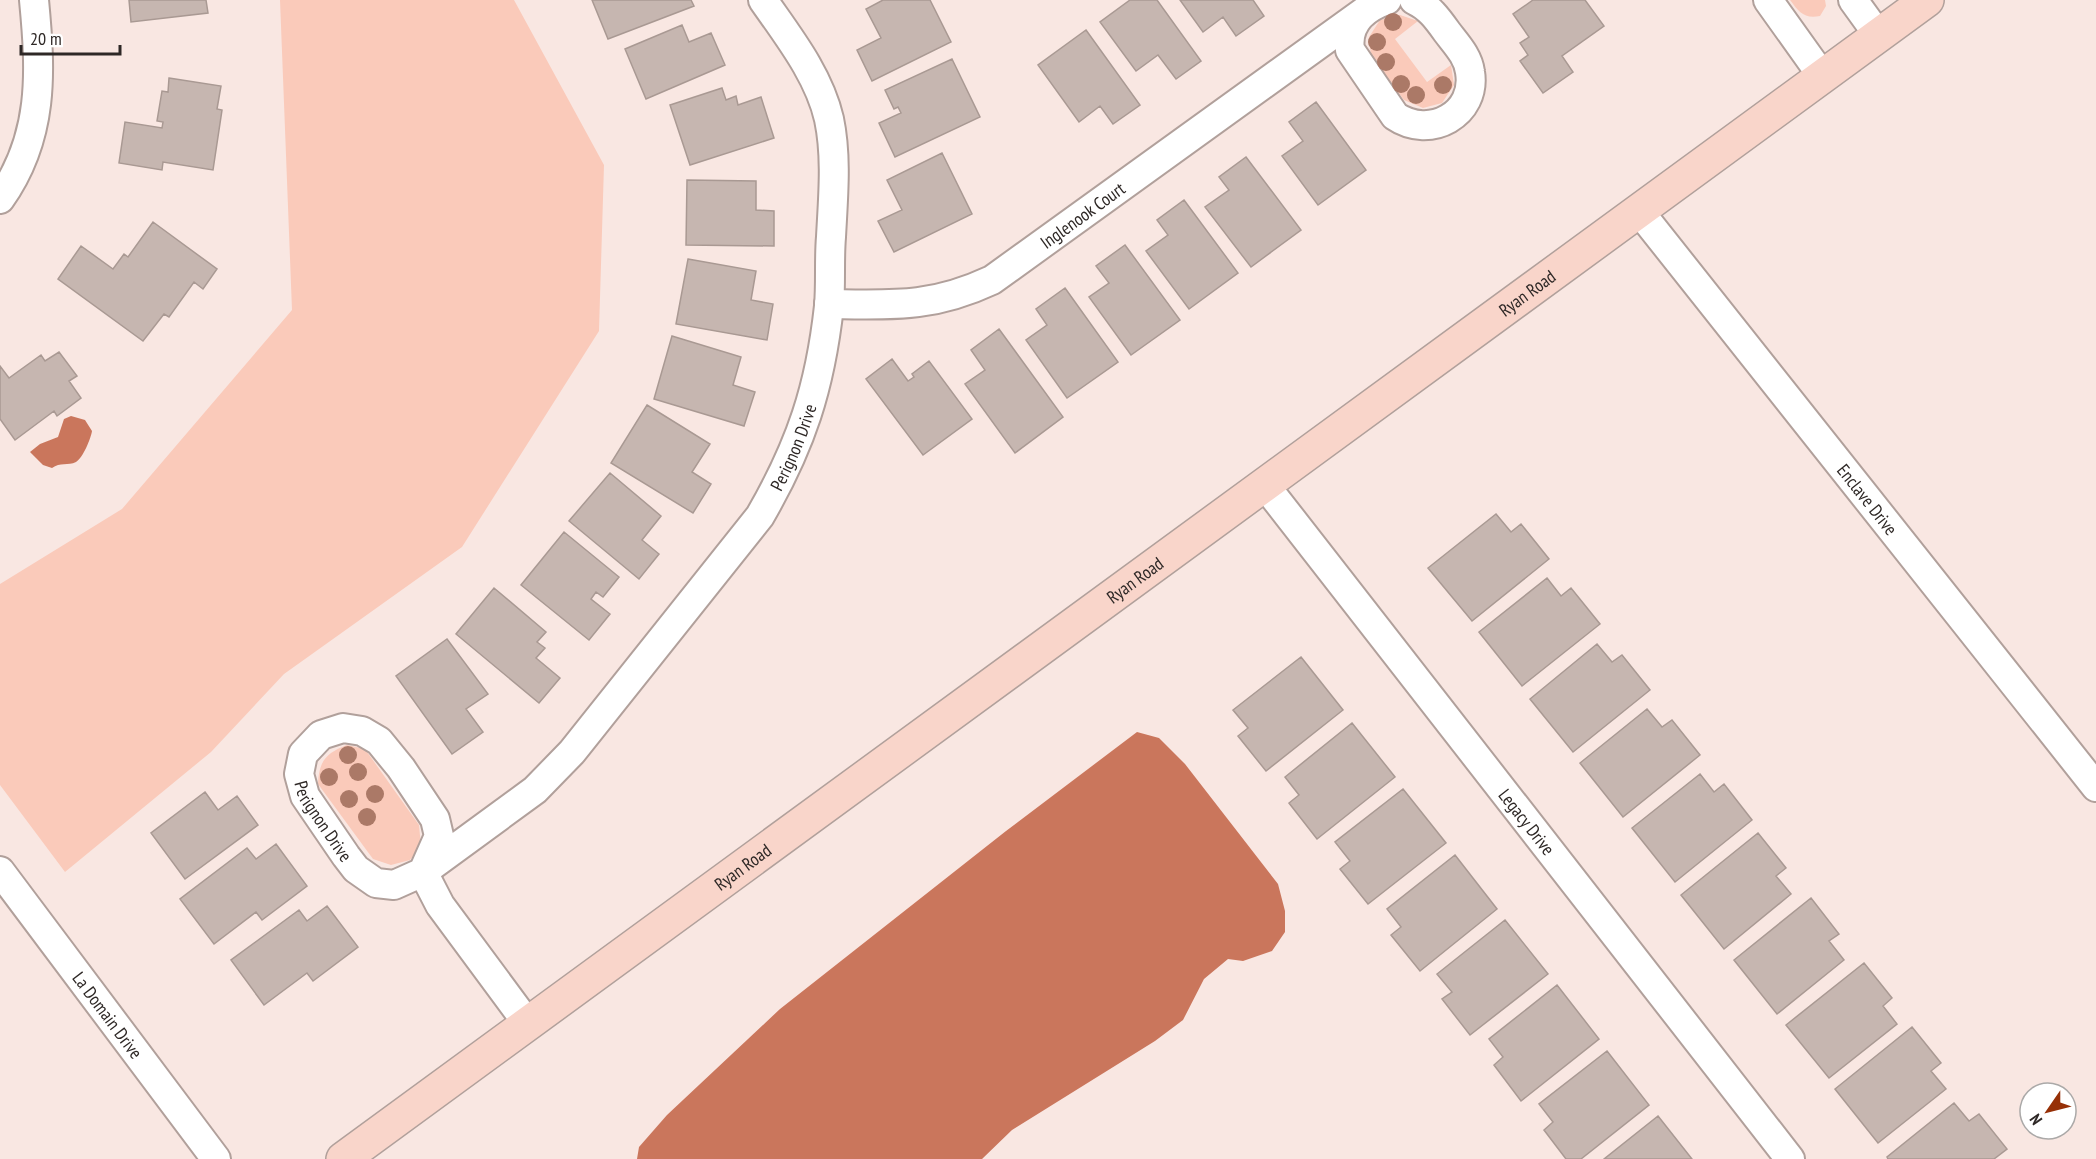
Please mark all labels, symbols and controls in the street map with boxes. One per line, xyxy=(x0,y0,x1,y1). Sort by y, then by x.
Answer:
scale bar xyxy=(21,18,120,56)
text: 20 m xyxy=(30,27,62,50)
street label: Inglenook Court xyxy=(1035,177,1129,253)
street label: Ryan Road xyxy=(1494,264,1560,321)
street label: Perignon Drive xyxy=(765,401,821,494)
street label: Enclave Drive xyxy=(1832,459,1903,540)
street label: Ryan Road xyxy=(1102,551,1168,608)
street label: Perignon Drive xyxy=(290,778,357,866)
street label: Legacy Drive xyxy=(1494,784,1560,859)
street label: Ryan Road xyxy=(710,838,775,895)
street label: La Domain Drive xyxy=(68,967,148,1063)
north arrow xyxy=(2018,1081,2078,1141)
text: N xyxy=(2025,1110,2046,1129)

